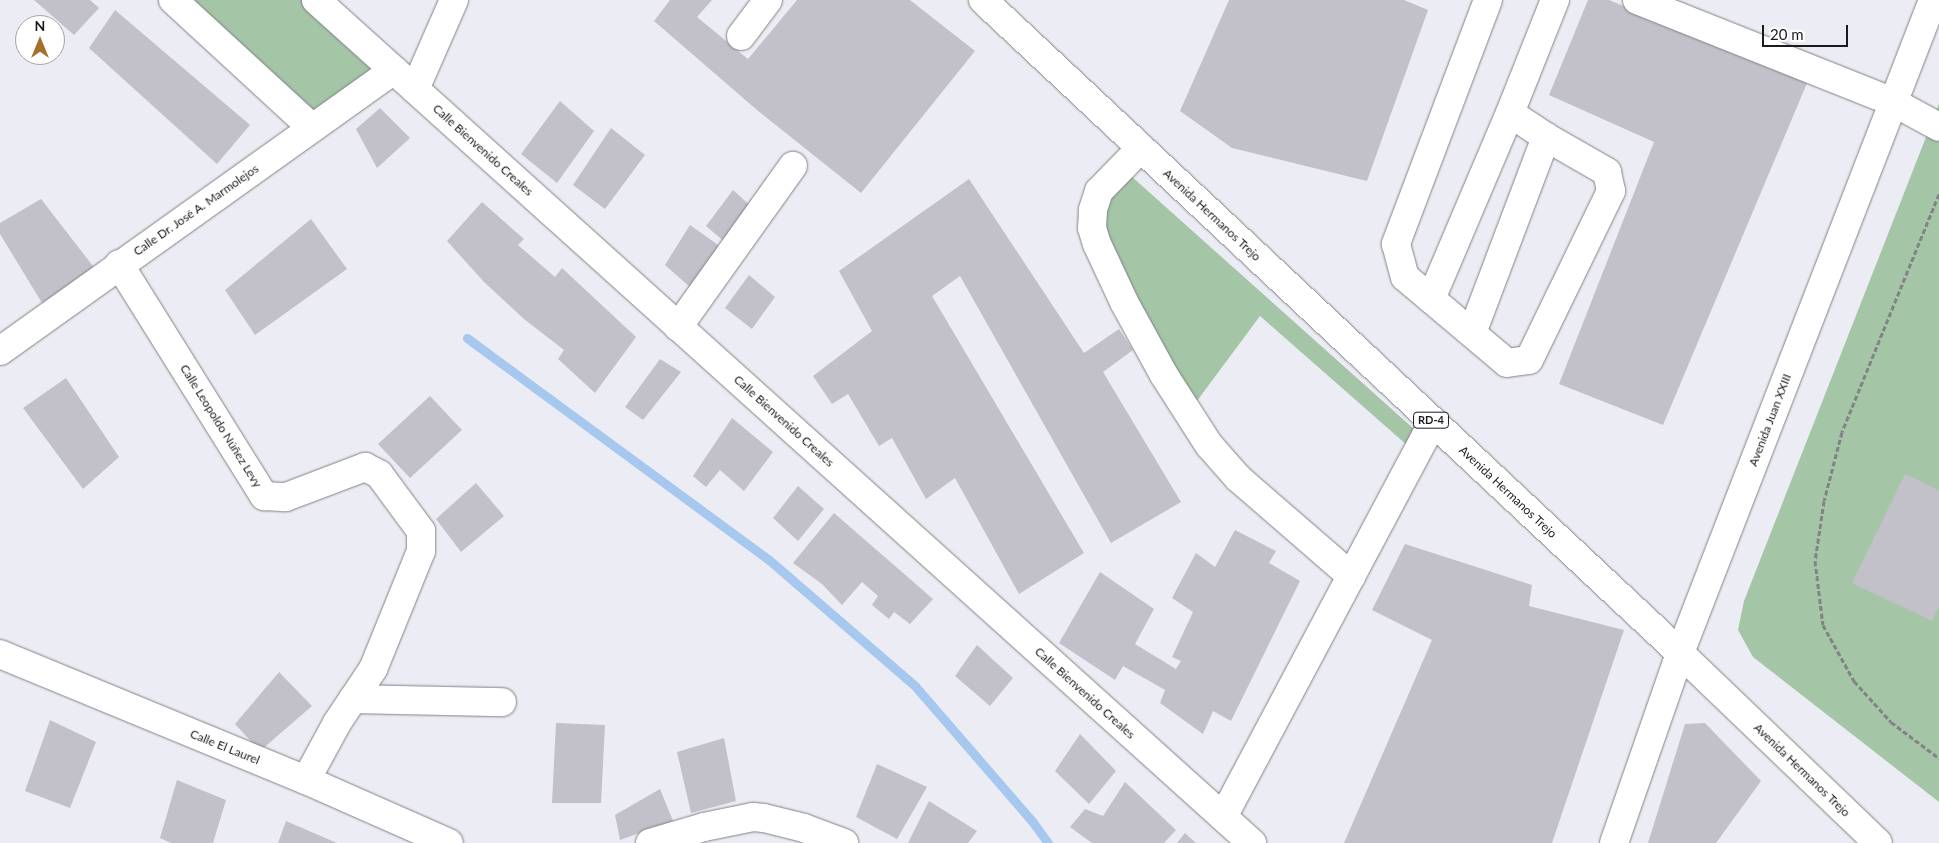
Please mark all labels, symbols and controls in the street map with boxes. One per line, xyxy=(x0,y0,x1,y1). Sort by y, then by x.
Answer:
north arrow xyxy=(15,15,65,65)
scale bar xyxy=(1764,15,1850,47)
text: N xyxy=(35,17,45,34)
text: 20 m xyxy=(1770,25,1804,43)
street label: Calle Bienvenido Creales xyxy=(430,101,536,199)
street label: Calle Dr. José A. Marmolejos xyxy=(130,161,262,259)
street label: Avenida Hermanos Trejo xyxy=(1160,166,1264,264)
street label: Calle Leopoldo Núñez Levy xyxy=(177,362,265,490)
street label: Calle Bienvenido Creales xyxy=(731,372,837,470)
street label: Avenida Juan XXIII xyxy=(1746,372,1794,468)
road number: RD-4 xyxy=(1412,412,1450,428)
street label: Avenida Hermanos Trejo xyxy=(1456,443,1560,541)
street label: Calle Bienvenido Creales xyxy=(1032,644,1138,742)
street label: Avenida Hermanos Trejo xyxy=(1751,720,1853,820)
street label: Calle El Laurel xyxy=(188,726,262,768)

